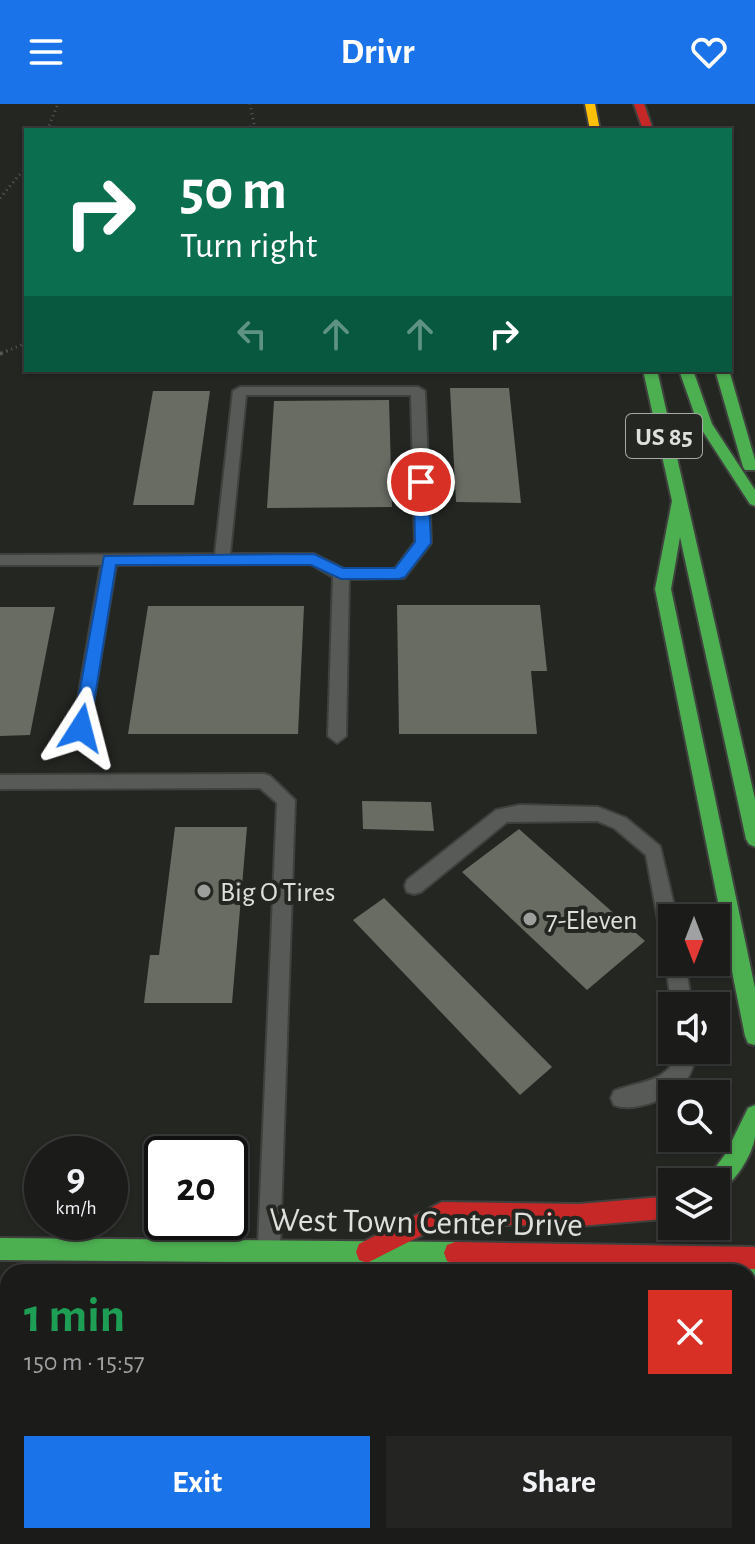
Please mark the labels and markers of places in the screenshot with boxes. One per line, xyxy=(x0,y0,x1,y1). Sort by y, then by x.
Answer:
pin xyxy=(387,448,455,516)
place label: Big O Tires xyxy=(220,879,335,907)
marker: Big O Tires xyxy=(195,882,213,900)
place label: 7-Eleven xyxy=(546,907,638,935)
marker: 7-Eleven xyxy=(521,910,539,928)

